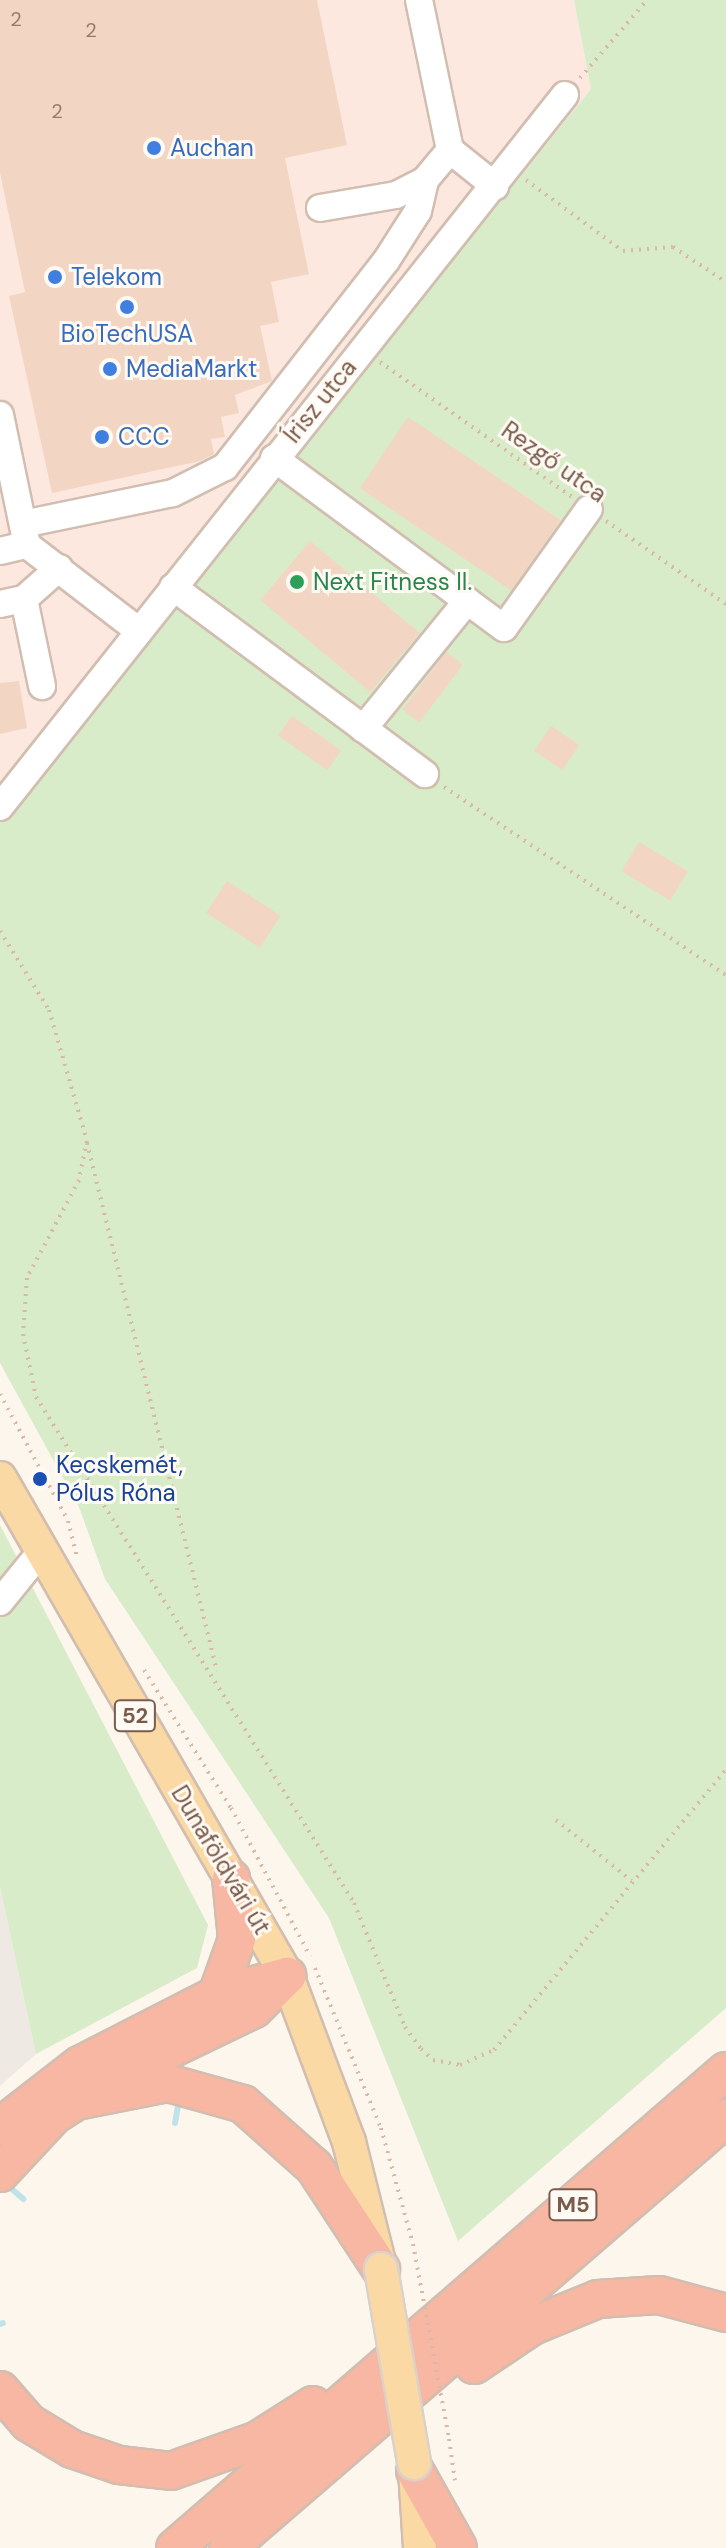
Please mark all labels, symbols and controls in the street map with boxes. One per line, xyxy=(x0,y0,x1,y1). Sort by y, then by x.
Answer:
house number: 2 xyxy=(10,7,22,31)
house number: 2 xyxy=(85,18,97,42)
house number: 2 xyxy=(51,99,63,123)
place label: Auchan xyxy=(170,134,254,162)
marker: Auchan xyxy=(145,139,163,157)
place label: Telekom xyxy=(71,263,162,291)
marker: Telekom xyxy=(46,268,64,286)
marker: BioTechUSA xyxy=(118,298,136,316)
place label: BioTechUSA xyxy=(61,320,193,348)
street label: Írisz utca xyxy=(278,353,362,449)
place label: MediaMarkt xyxy=(126,355,257,383)
marker: MediaMarkt xyxy=(101,360,119,378)
street label: Rezgő utca xyxy=(496,415,612,509)
place label: CCC xyxy=(118,423,170,451)
marker: CCC xyxy=(93,428,111,446)
place label: Next Fitness II. xyxy=(313,568,472,596)
marker: Next Fitness II. xyxy=(288,573,306,591)
place label: Kecskemét, Pólus Róna xyxy=(56,1451,183,1507)
marker: Kecskemét, Pólus Róna xyxy=(31,1470,49,1488)
road number: 52 xyxy=(113,1698,157,1734)
street label: Dunaföldvári út xyxy=(165,1780,277,1940)
road number: M5 xyxy=(547,2187,599,2223)

